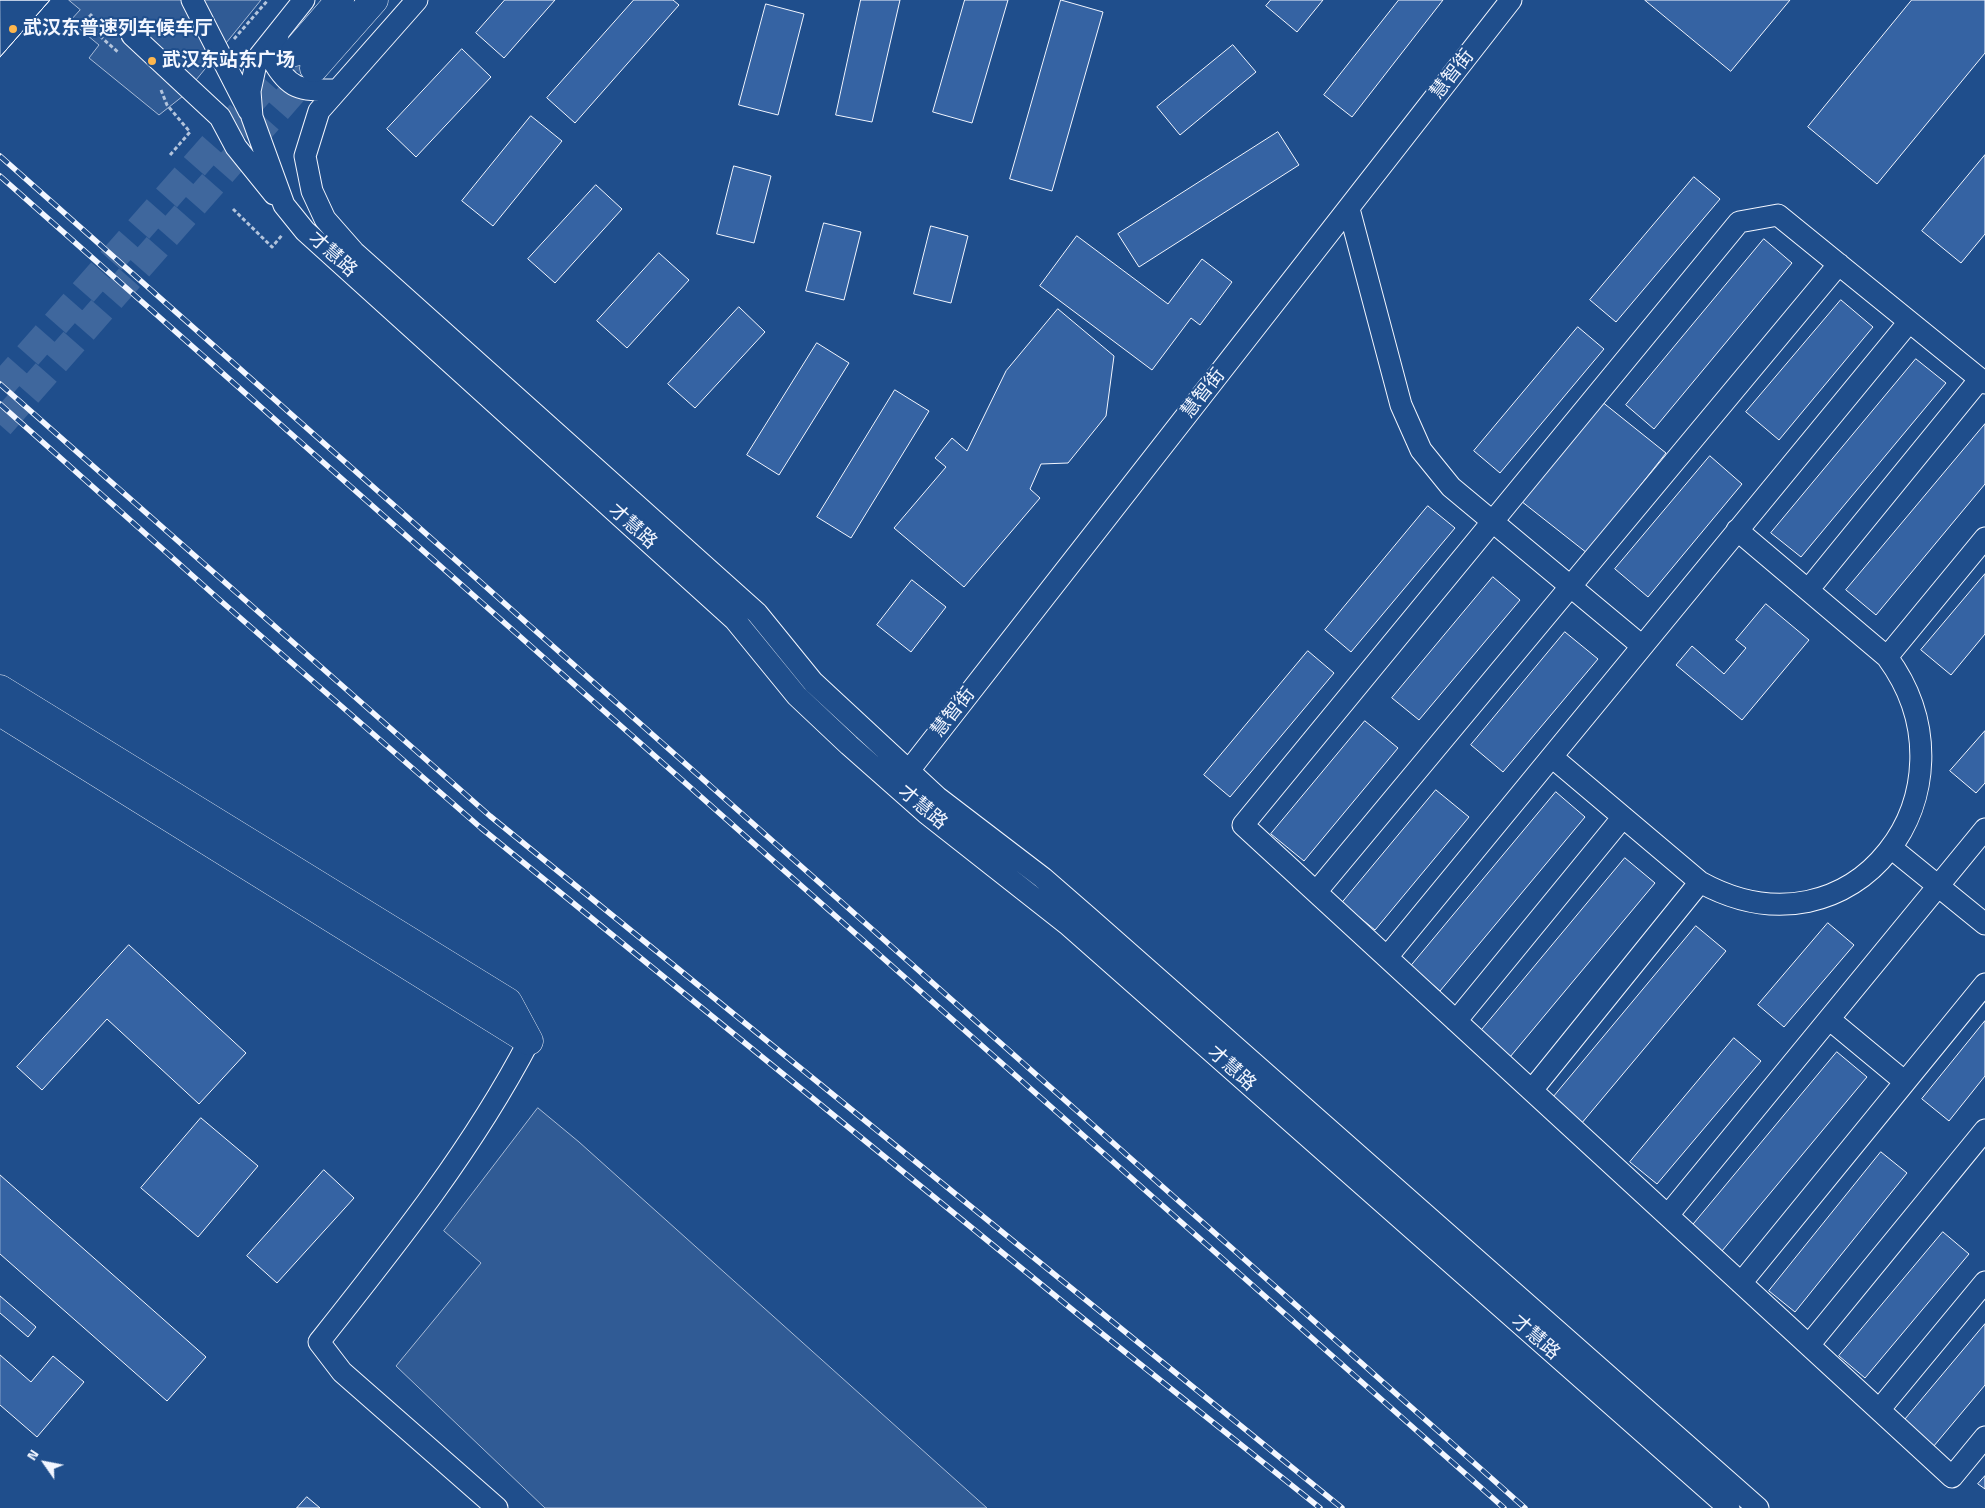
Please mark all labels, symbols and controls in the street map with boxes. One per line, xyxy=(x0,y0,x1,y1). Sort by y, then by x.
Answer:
place label: 武汉东普速列车候车厅 xyxy=(23,18,213,40)
marker: 武汉东普速列车候车厅 xyxy=(7,23,19,35)
street label: 慧智街 xyxy=(1426,46,1480,104)
place label: 武汉东站东广场 xyxy=(162,50,295,72)
marker: 武汉东站东广场 xyxy=(146,55,158,67)
street label: 才慧路 xyxy=(303,227,361,283)
street label: 慧智街 xyxy=(1177,365,1231,423)
street label: 才慧路 xyxy=(603,499,661,555)
street label: 慧智街 xyxy=(927,684,981,742)
street label: 才慧路 xyxy=(893,781,951,835)
street label: 才慧路 xyxy=(1202,1041,1260,1097)
street label: 才慧路 xyxy=(1506,1311,1564,1365)
north arrow xyxy=(20,1438,70,1488)
text: N xyxy=(21,1445,43,1464)

